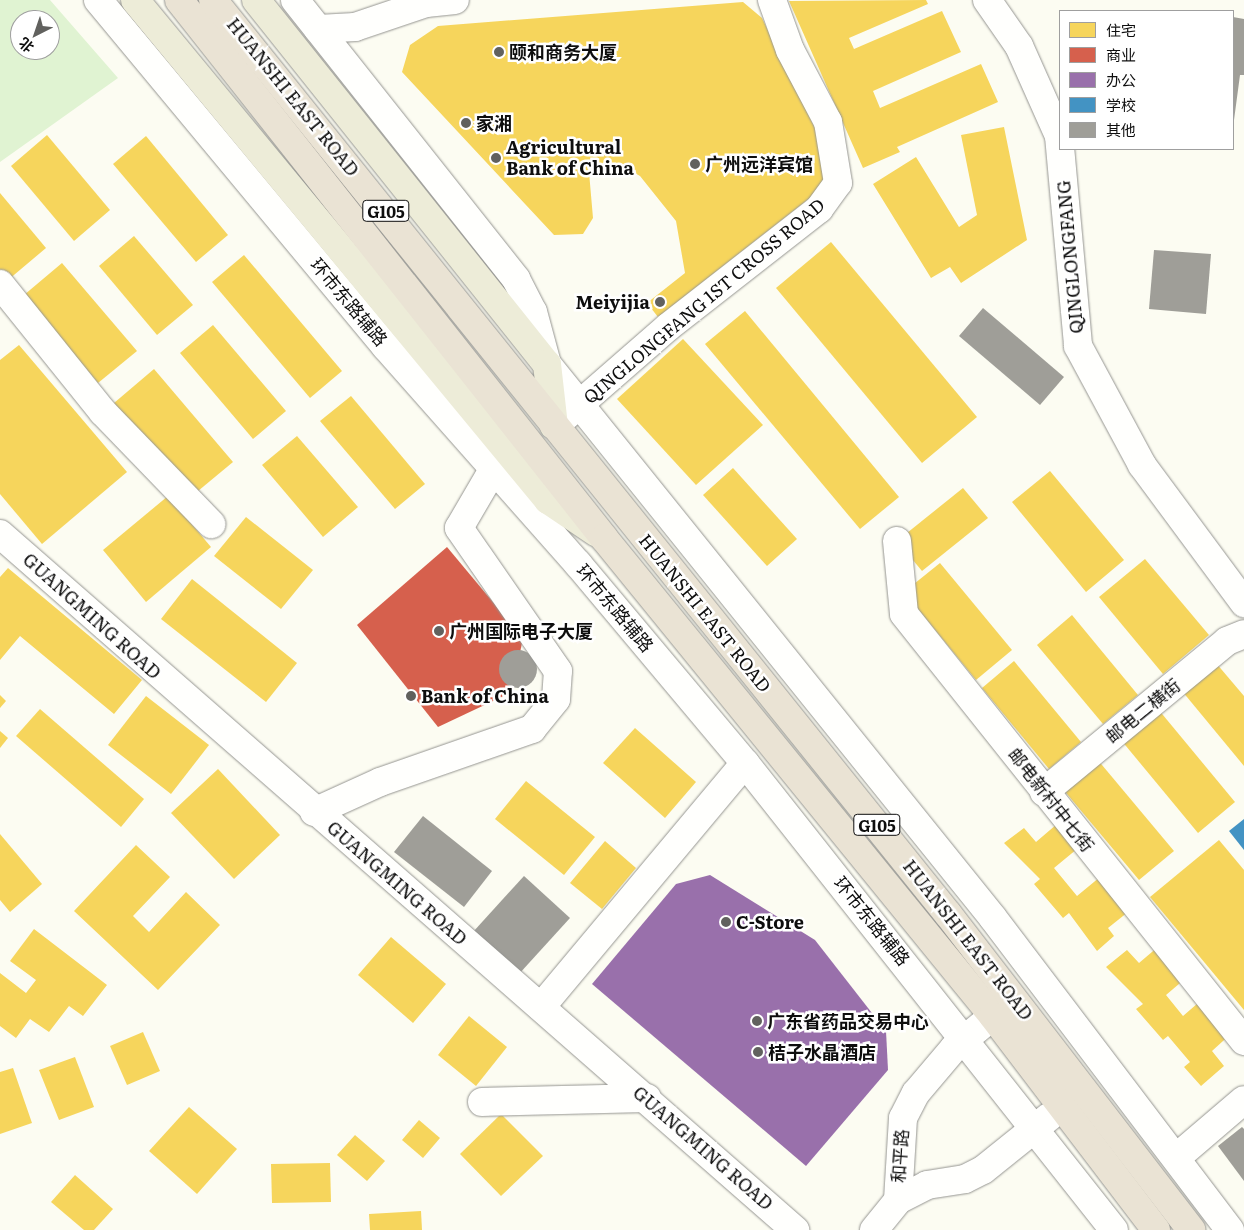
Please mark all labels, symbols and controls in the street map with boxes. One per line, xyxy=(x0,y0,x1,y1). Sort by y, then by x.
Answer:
north arrow xyxy=(10,10,60,60)
legend xyxy=(1059,10,1234,150)
street label: HUANSHI EAST ROAD xyxy=(222,13,364,181)
text: 住宅 xyxy=(1106,18,1136,41)
text: 北 xyxy=(14,33,38,58)
place label: 颐和商务大厦 xyxy=(509,41,617,63)
text: 商业 xyxy=(1106,43,1136,66)
marker: 颐和商务大厦 xyxy=(493,46,505,58)
text: 办公 xyxy=(1106,68,1136,91)
text: 学校 xyxy=(1106,93,1136,116)
place label: 家湘 xyxy=(476,112,512,134)
marker: 家湘 xyxy=(460,117,472,129)
text: 其他 xyxy=(1106,118,1136,141)
place label: Agricultural Bank of China xyxy=(506,137,634,180)
marker: Agricultural Bank of China xyxy=(490,152,502,164)
place label: 广州远洋宾馆 xyxy=(705,153,813,175)
marker: 广州远洋宾馆 xyxy=(689,158,701,170)
street label: QINGLONGFANG xyxy=(1053,180,1087,334)
street label: QINGLONGFANG 1ST CROSS ROAD xyxy=(579,194,829,408)
road number: G105 xyxy=(362,198,410,225)
street label: 环市东路辅路 xyxy=(306,254,392,350)
place label: Meiyijia xyxy=(576,291,650,313)
marker: Meiyijia xyxy=(654,296,666,308)
street label: HUANSHI EAST ROAD xyxy=(634,529,776,697)
street label: GUANGMING ROAD xyxy=(19,548,165,684)
street label: 环市东路辅路 xyxy=(572,560,658,656)
place label: 广州国际电子大厦 xyxy=(449,620,593,642)
marker: 广州国际电子大厦 xyxy=(433,625,445,637)
street label: 邮电二横街 xyxy=(1101,674,1185,748)
place label: Bank of China xyxy=(421,685,549,707)
marker: Bank of China xyxy=(405,690,417,702)
street label: 邮电新村中七街 xyxy=(1004,744,1098,856)
road number: G105 xyxy=(853,812,901,838)
street label: GUANGMING ROAD xyxy=(323,816,471,950)
street label: HUANSHI EAST ROAD xyxy=(899,855,1037,1025)
street label: 环市东路辅路 xyxy=(830,872,914,970)
place label: C-Store xyxy=(736,911,804,933)
marker: C-Store xyxy=(720,916,732,928)
place label: 广东省药品交易中心 xyxy=(767,1010,929,1032)
marker: 广东省药品交易中心 xyxy=(751,1015,763,1027)
place label: 桔子水晶酒店 xyxy=(768,1041,876,1063)
marker: 桔子水晶酒店 xyxy=(752,1046,764,1058)
street label: GUANGMING ROAD xyxy=(629,1081,777,1215)
street label: 和平路 xyxy=(887,1128,913,1184)

